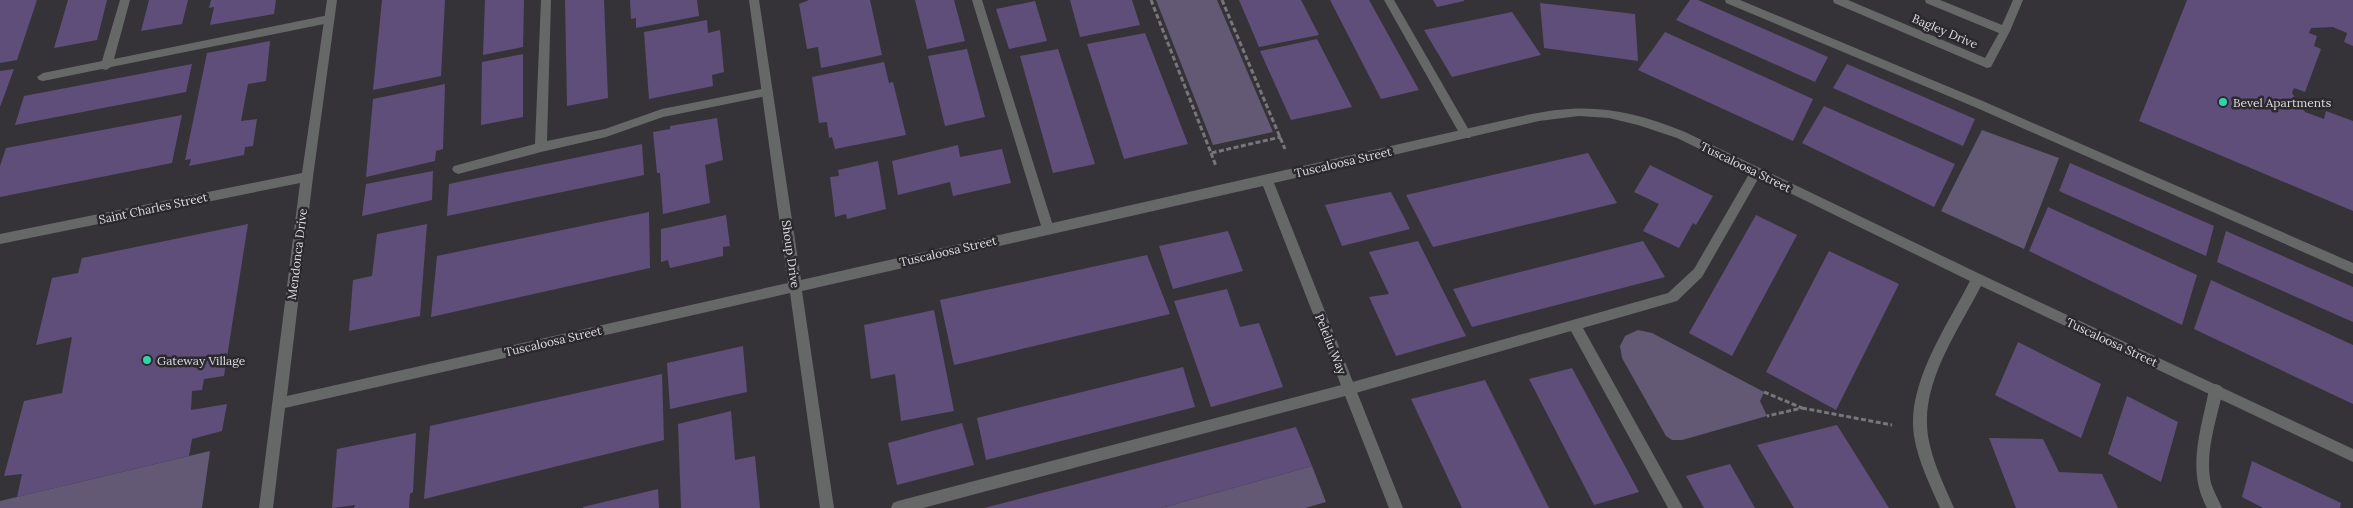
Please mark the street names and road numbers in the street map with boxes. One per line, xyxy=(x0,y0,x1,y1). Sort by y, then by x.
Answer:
street label: Bagley Drive xyxy=(1910,10,1981,52)
street label: Tuscaloosa Street xyxy=(1698,139,1794,196)
street label: Tuscaloosa Street xyxy=(1293,143,1393,180)
street label: Saint Charles Street xyxy=(97,189,209,227)
street label: Mendonca Drive xyxy=(284,207,310,301)
street label: Shoup Drive xyxy=(779,219,803,289)
street label: Tuscaloosa Street xyxy=(898,232,998,269)
street label: Peleliu Way xyxy=(1312,311,1350,377)
street label: Tuscaloosa Street xyxy=(2064,314,2160,370)
street label: Tuscaloosa Street xyxy=(503,322,603,359)

